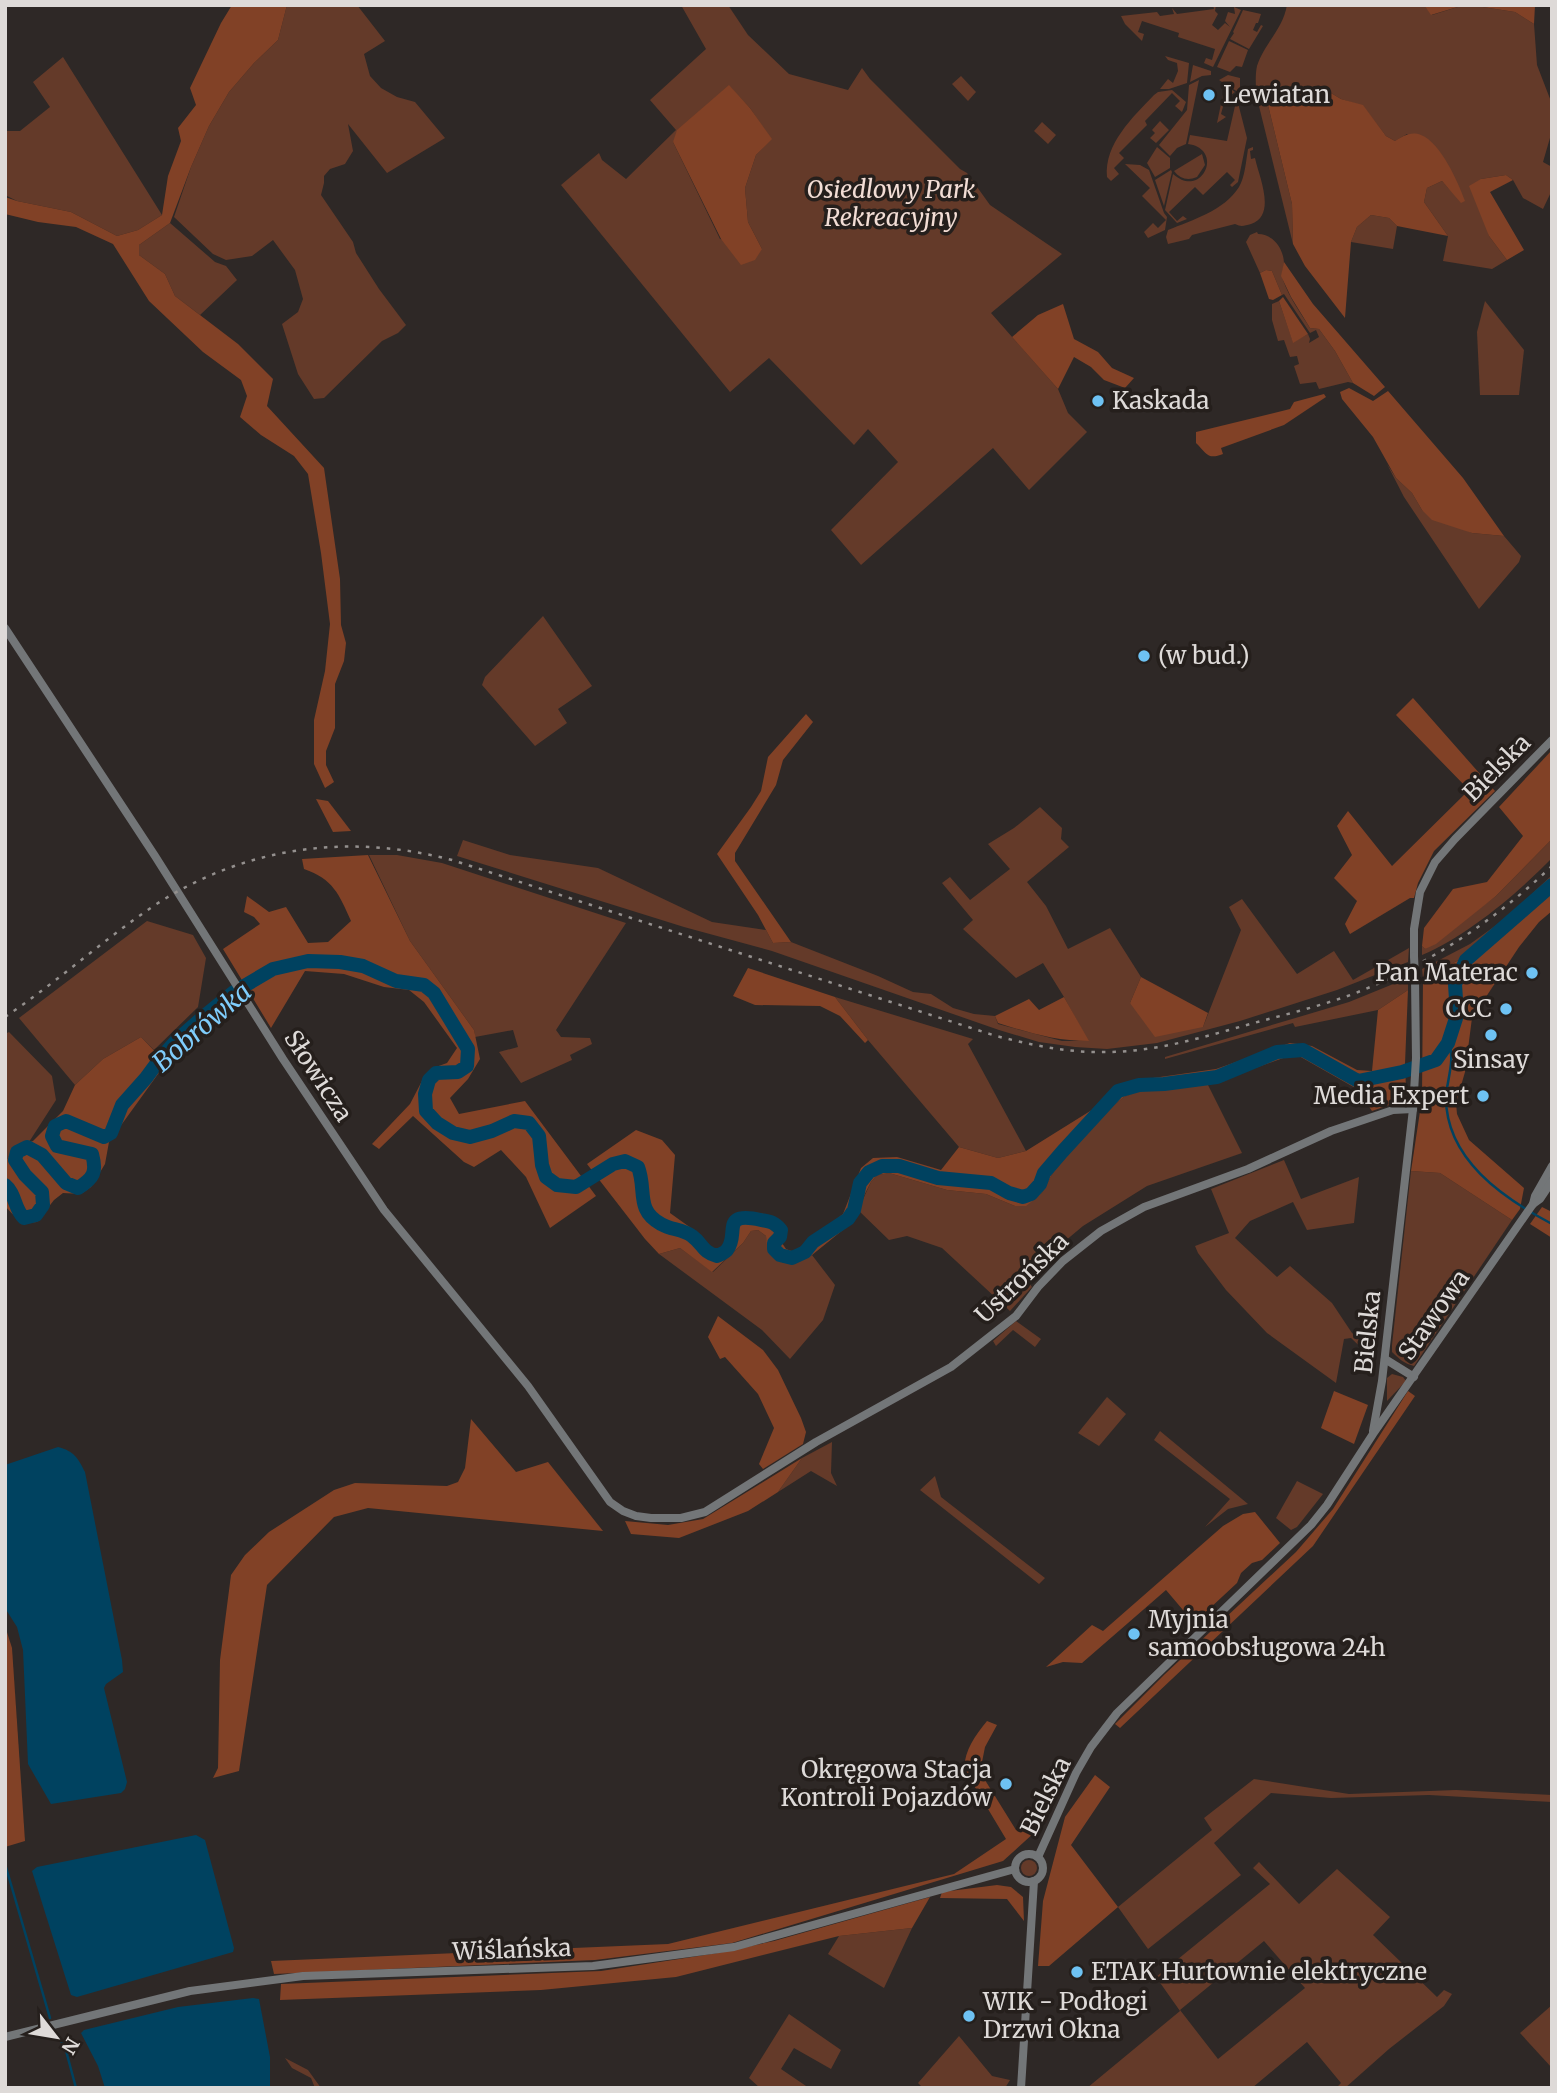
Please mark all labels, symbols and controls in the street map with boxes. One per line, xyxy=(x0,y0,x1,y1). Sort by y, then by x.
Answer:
place label: Lewiatan xyxy=(1223,79,1330,110)
marker: Lewiatan xyxy=(1201,87,1217,103)
park label: Osiedlowy Park Rekreacyjny xyxy=(807,174,975,233)
place label: Kaskada xyxy=(1112,385,1209,416)
marker: Kaskada xyxy=(1090,393,1106,409)
place label: (w bud.) xyxy=(1158,640,1250,671)
marker: (w bud.) xyxy=(1136,648,1152,664)
street label: Bielska xyxy=(1456,727,1537,808)
place label: Pan Materac xyxy=(1375,957,1518,988)
marker: Pan Materac xyxy=(1524,965,1540,981)
water label: Bobrówka xyxy=(145,975,258,1079)
place label: CCC xyxy=(1445,993,1492,1024)
marker: CCC xyxy=(1498,1001,1514,1017)
street label: Słowicza xyxy=(277,1024,360,1127)
marker: Sinsay xyxy=(1483,1027,1499,1043)
place label: Sinsay xyxy=(1453,1044,1529,1075)
place label: Media Expert xyxy=(1314,1080,1470,1111)
marker: Media Expert xyxy=(1475,1088,1491,1104)
street label: Ustrońska xyxy=(968,1225,1075,1330)
street label: Stawowa xyxy=(1391,1263,1476,1366)
street label: Bielska xyxy=(1348,1289,1387,1375)
place label: Myjnia samoobsługowa 24h xyxy=(1148,1604,1386,1663)
marker: Myjnia samoobsługowa 24h xyxy=(1126,1626,1142,1642)
street label: Bielska xyxy=(1013,1752,1078,1840)
place label: Okręgowa Stacja Kontroli Pojazdów xyxy=(781,1754,993,1813)
marker: Okręgowa Stacja Kontroli Pojazdów xyxy=(998,1776,1014,1792)
street label: Wiślańska xyxy=(451,1932,572,1967)
place label: ETAK Hurtownie elektryczne xyxy=(1091,1956,1427,1987)
marker: ETAK Hurtownie elektryczne xyxy=(1069,1964,1085,1980)
place label: WIK - Podłogi Drzwi Okna xyxy=(982,1986,1148,2045)
north arrow xyxy=(21,2002,91,2072)
marker: WIK - Podłogi Drzwi Okna xyxy=(961,2008,977,2024)
text: N xyxy=(56,2033,85,2058)

